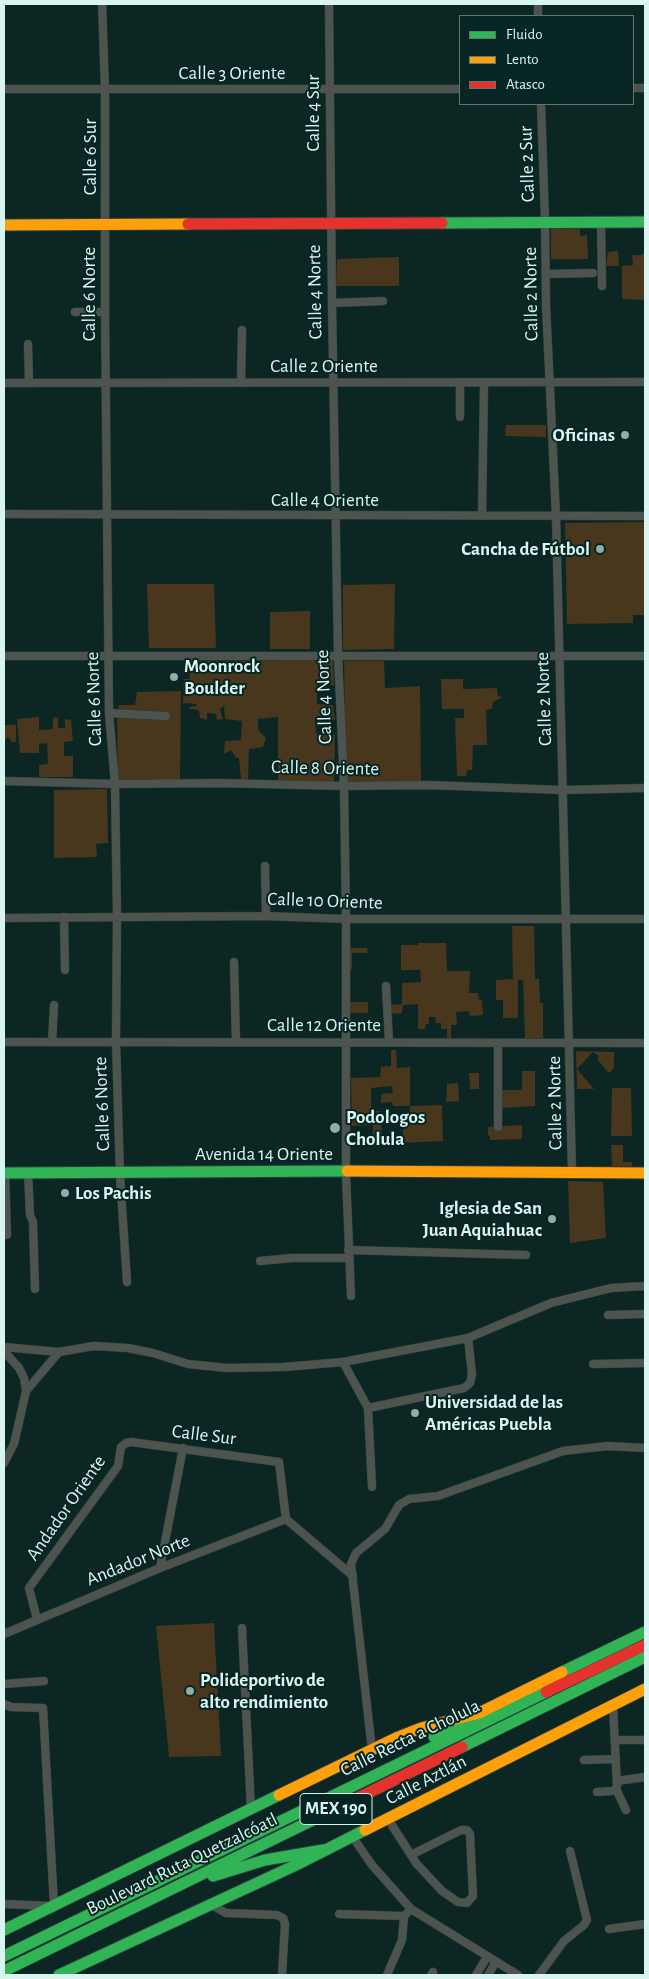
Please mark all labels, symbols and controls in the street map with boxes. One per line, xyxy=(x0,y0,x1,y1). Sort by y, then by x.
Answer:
legend xyxy=(459,15,634,105)
text: Fluido xyxy=(506,27,543,42)
text: Lento xyxy=(506,52,539,67)
street label: Calle 3 Oriente xyxy=(179,62,285,84)
street label: Calle 4 Sur xyxy=(302,75,324,151)
text: Atasco xyxy=(506,77,545,92)
street label: Calle 6 Sur xyxy=(79,119,101,195)
street label: Calle 2 Sur xyxy=(514,125,540,203)
street label: Calle 4 Norte xyxy=(303,244,327,340)
street label: Calle 6 Norte xyxy=(78,247,100,341)
street label: Calle 2 Norte xyxy=(519,247,543,341)
street label: Calle 2 Oriente xyxy=(270,355,378,377)
place label: Oficinas xyxy=(553,424,615,446)
marker: Oficinas xyxy=(619,429,631,441)
street label: Calle 4 Oriente xyxy=(271,489,379,511)
place label: Cancha de Fútbol xyxy=(461,538,590,560)
marker: Cancha de Fútbol xyxy=(594,543,606,555)
street label: Calle 4 Norte xyxy=(311,649,337,745)
street label: Calle 6 Norte xyxy=(81,651,107,747)
street label: Calle 2 Norte xyxy=(531,652,557,746)
place label: Moonrock Boulder xyxy=(184,655,260,699)
marker: Moonrock Boulder xyxy=(168,671,180,683)
street label: Calle 8 Oriente xyxy=(271,756,379,780)
street label: Calle 10 Oriente xyxy=(267,888,383,914)
street label: Calle 12 Oriente xyxy=(267,1014,381,1036)
street label: Calle 6 Norte xyxy=(89,1056,115,1152)
street label: Calle 2 Norte xyxy=(543,1056,567,1150)
place label: Podologos Cholula xyxy=(346,1106,425,1150)
marker: Podologos Cholula xyxy=(328,1121,342,1135)
street label: Avenida 14 Oriente xyxy=(195,1143,333,1165)
place label: Los Pachis xyxy=(75,1182,151,1204)
marker: Los Pachis xyxy=(59,1187,71,1199)
place label: Iglesia de San Juan Aquiahuac xyxy=(423,1197,542,1241)
marker: Iglesia de San Juan Aquiahuac xyxy=(546,1213,558,1225)
place label: Universidad de las Américas Puebla xyxy=(425,1391,563,1435)
marker: Universidad de las Américas Puebla xyxy=(409,1407,421,1419)
street label: Calle Sur xyxy=(171,1420,237,1450)
street label: Andador Oriente xyxy=(21,1451,111,1565)
street label: Andador Norte xyxy=(83,1529,193,1591)
place label: Polideportivo de alto rendimiento xyxy=(200,1669,328,1713)
marker: Polideportivo de alto rendimiento xyxy=(184,1685,196,1697)
street label: Calle Recta a Cholula xyxy=(336,1694,484,1782)
street label: Calle Aztlán xyxy=(382,1750,470,1810)
road number: MEX 190 xyxy=(300,1794,372,1825)
street label: Boulevard Ruta Quetzalcóatl xyxy=(83,1808,281,1920)

